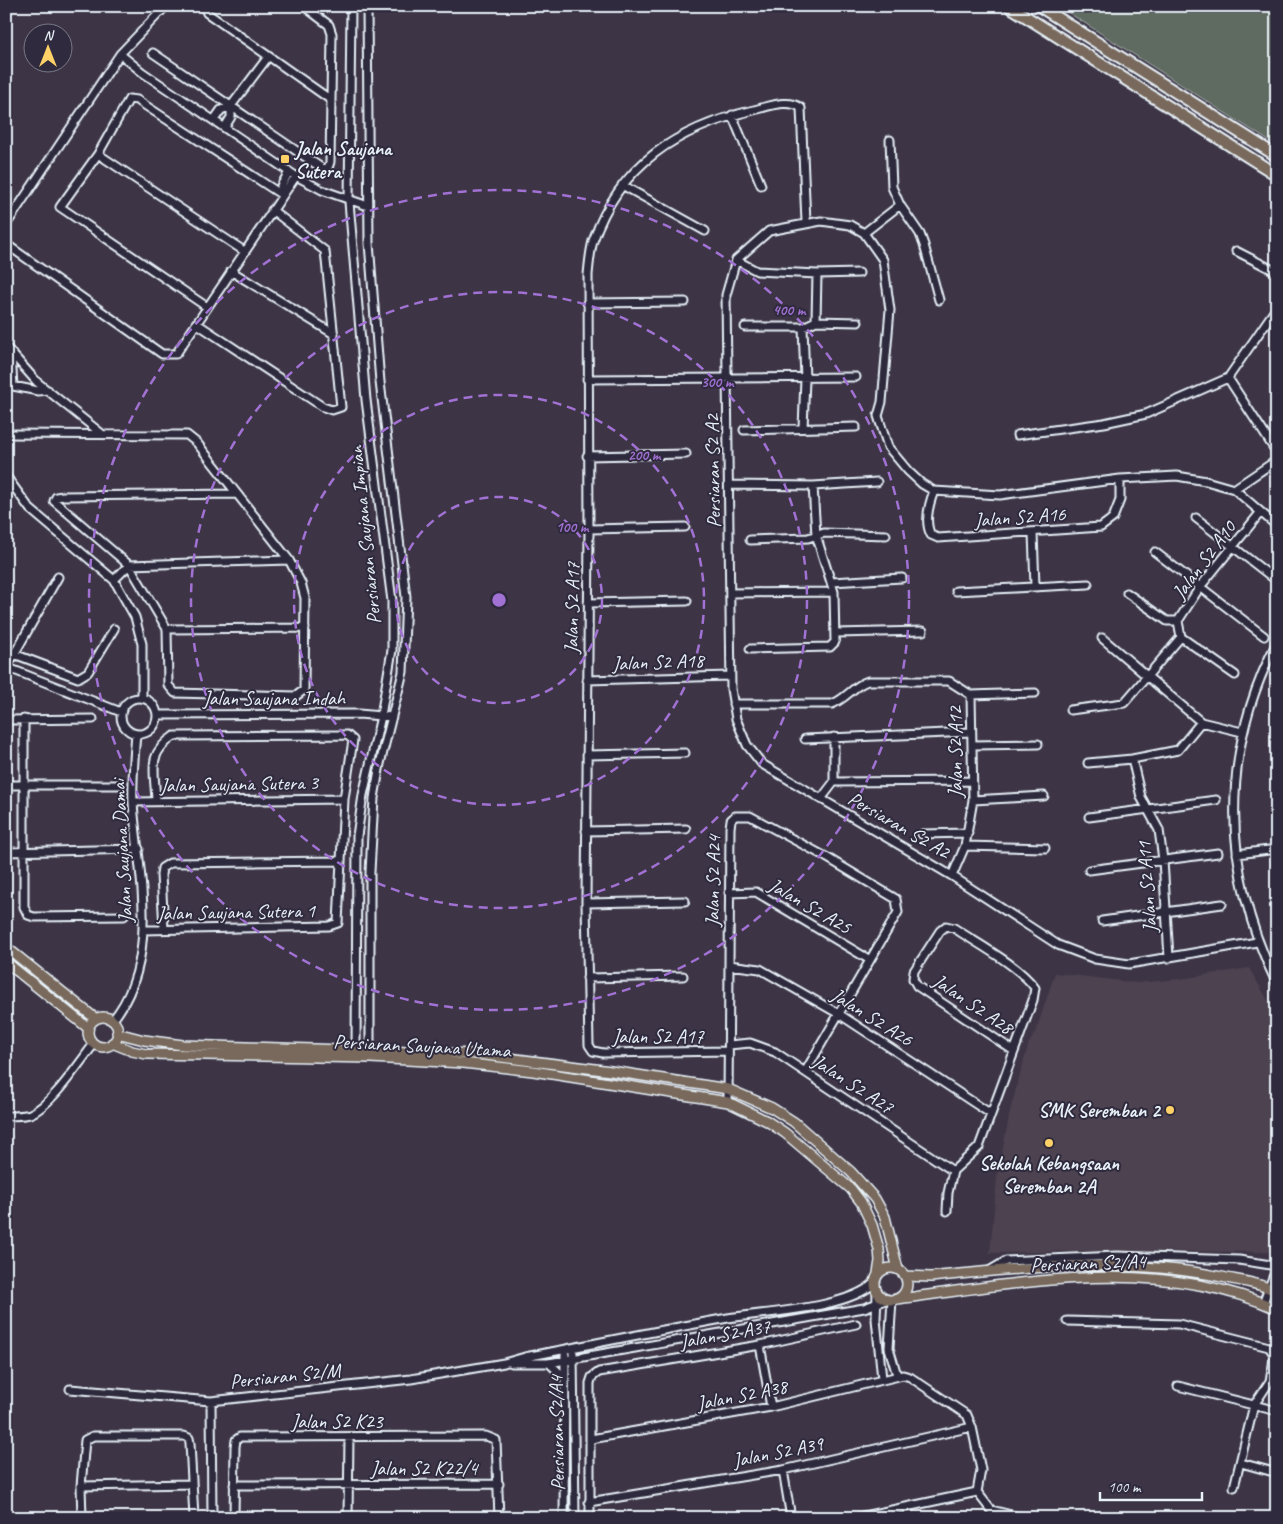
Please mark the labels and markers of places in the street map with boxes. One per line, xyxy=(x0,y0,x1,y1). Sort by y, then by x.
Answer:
place label: Jalan Saujana Sutera xyxy=(293,136,393,184)
marker: Jalan Saujana Sutera xyxy=(279,153,291,165)
centre of rings xyxy=(490,591,508,609)
place label: SMK Seremban 2 xyxy=(1038,1098,1162,1123)
marker: SMK Seremban 2 xyxy=(1164,1104,1176,1116)
marker: Sekolah Kebangsaan Seremban 2A xyxy=(1043,1137,1055,1149)
place label: Sekolah Kebangsaan Seremban 2A xyxy=(979,1151,1120,1199)

